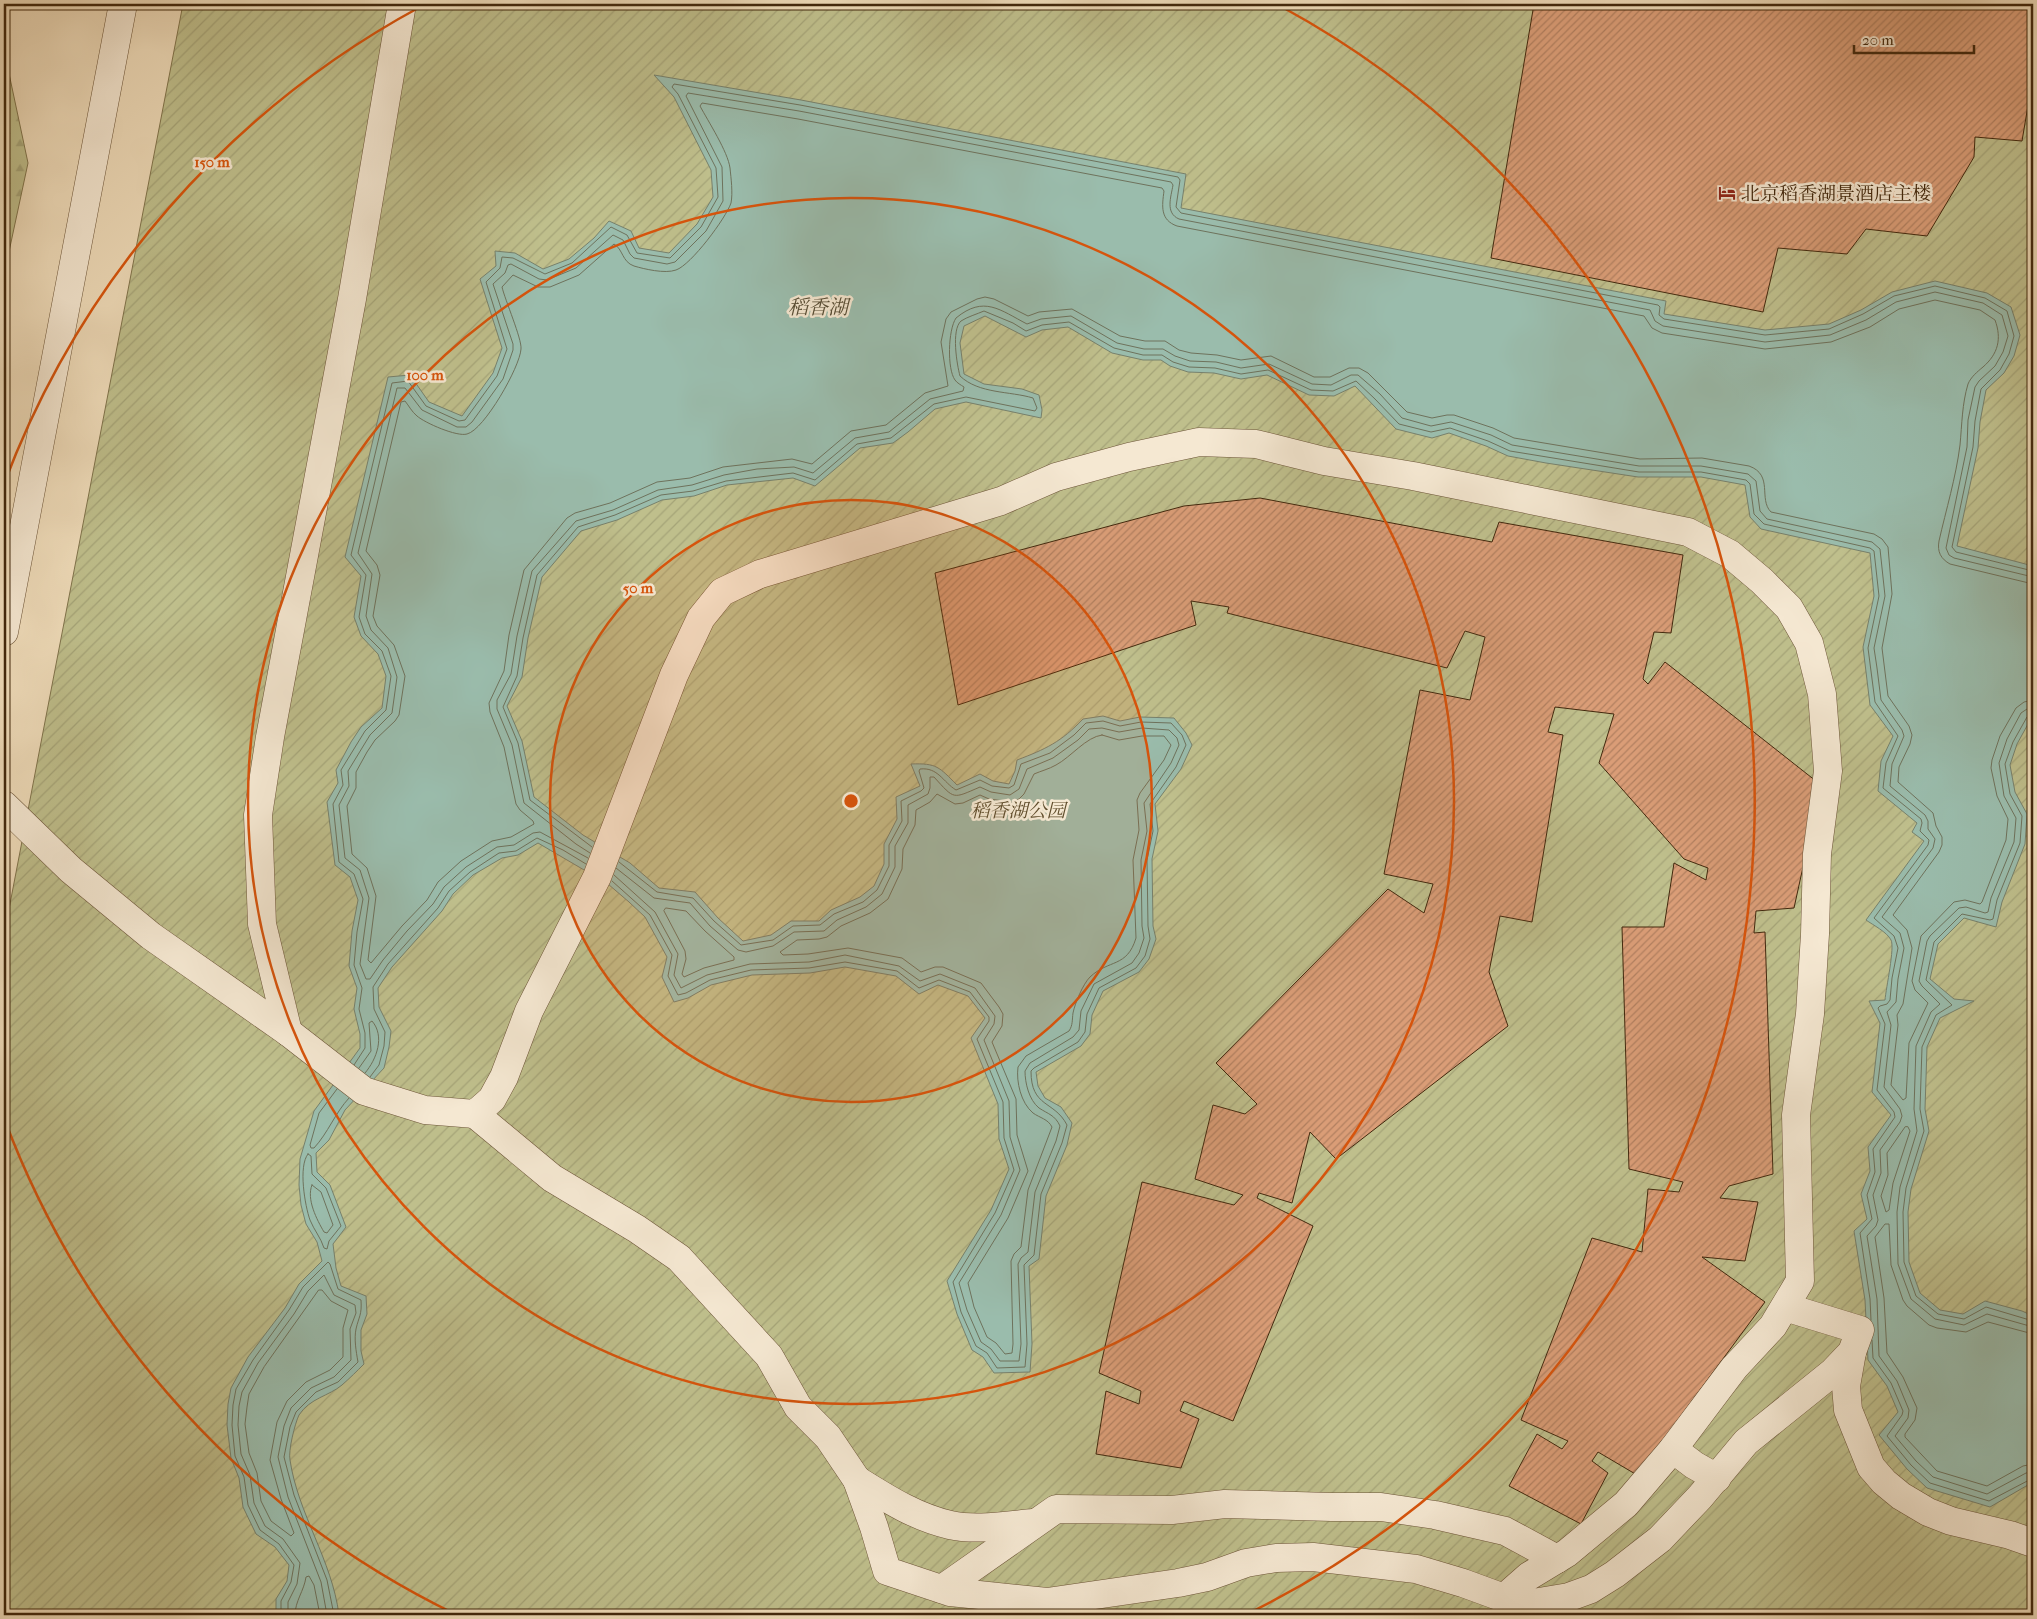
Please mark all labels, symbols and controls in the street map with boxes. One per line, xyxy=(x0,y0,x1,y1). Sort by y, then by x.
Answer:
scale bar xyxy=(1854,22,1974,54)
text: 20 m xyxy=(1862,31,1894,49)
text: 150 m xyxy=(194,153,230,171)
hotel icon: 北京稻香湖景酒店主楼 xyxy=(1717,183,1737,203)
place label: 北京稻香湖景酒店主楼 xyxy=(1741,183,1931,205)
water label: 稻香湖 xyxy=(788,296,851,319)
text: 100 m xyxy=(406,366,444,384)
text: 50 m xyxy=(623,579,654,597)
centre of rings xyxy=(842,792,860,810)
park label: 稻香湖公园 xyxy=(970,800,1068,822)

